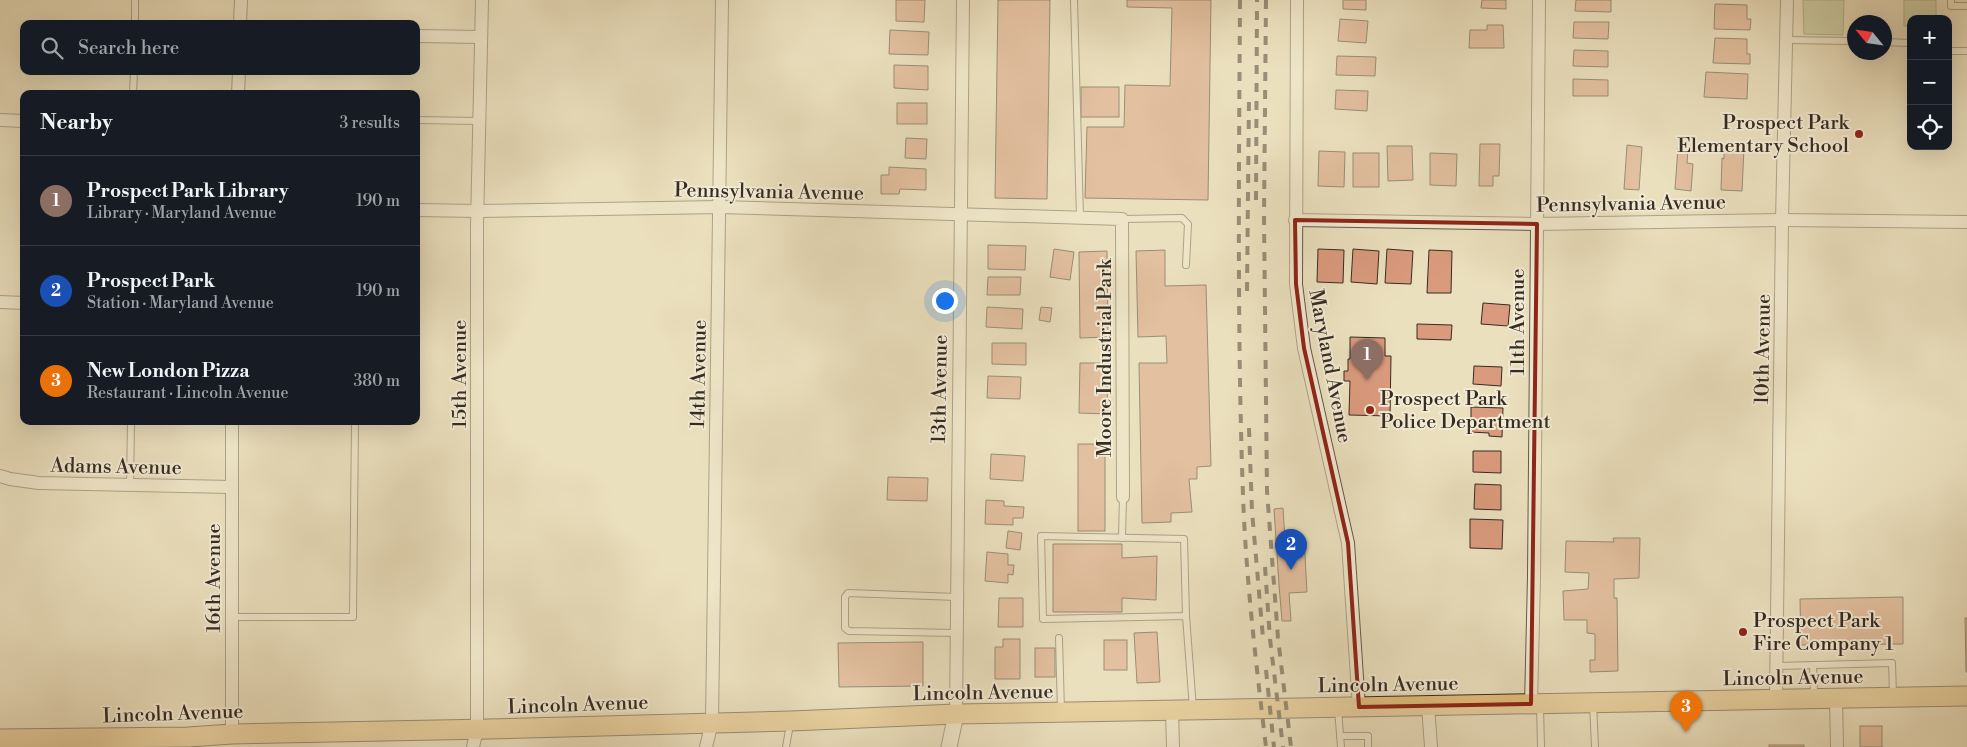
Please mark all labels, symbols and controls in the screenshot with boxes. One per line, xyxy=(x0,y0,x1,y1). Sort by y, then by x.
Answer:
north arrow xyxy=(1847,15,1892,60)
map controls xyxy=(1907,15,1952,150)
button: + xyxy=(1907,15,1952,60)
search box xyxy=(20,20,420,75)
icon: search xyxy=(38,34,66,62)
text: Search here xyxy=(78,36,179,60)
button: − xyxy=(1907,60,1952,105)
button: locate xyxy=(1907,105,1952,150)
text: Nearby xyxy=(40,110,113,136)
place label: Prospect Park Elementary School xyxy=(1677,111,1851,159)
text: 3 results xyxy=(339,113,400,133)
marker: Prospect Park Elementary School xyxy=(1853,128,1865,140)
street label: Pennsylvania Avenue xyxy=(674,178,864,207)
text: Prospect Park Library xyxy=(87,179,289,203)
street label: Pennsylvania Avenue xyxy=(1536,190,1726,219)
text: 1 xyxy=(52,191,60,211)
text: 190 m xyxy=(356,191,400,211)
text: Library · Maryland Avenue xyxy=(87,203,276,223)
street label: Moore Industrial Park xyxy=(1093,257,1118,457)
street label: 11th Avenue xyxy=(1506,268,1531,376)
text: Prospect Park xyxy=(87,269,215,293)
text: 2 xyxy=(51,281,61,301)
text: 190 m xyxy=(356,281,400,301)
street label: Maryland Avenue xyxy=(1302,287,1357,445)
your location xyxy=(932,288,958,314)
text: Station · Maryland Avenue xyxy=(87,293,274,313)
street label: 10th Avenue xyxy=(1750,294,1777,405)
street label: 14th Avenue xyxy=(686,319,713,429)
street label: 15th Avenue xyxy=(448,320,473,428)
street label: 13th Avenue xyxy=(927,334,954,444)
pin: 1 xyxy=(1351,339,1383,380)
text: New London Pizza xyxy=(87,359,249,383)
text: 3 xyxy=(51,371,61,391)
text: 380 m xyxy=(353,371,400,391)
text: Restaurant · Lincoln Avenue xyxy=(87,383,288,403)
place label: Prospect Park Police Department xyxy=(1380,387,1551,435)
marker: Prospect Park Police Department xyxy=(1364,404,1376,416)
street label: Adams Avenue xyxy=(49,454,182,481)
street label: 16th Avenue xyxy=(202,523,227,633)
pin: 2 xyxy=(1275,529,1307,570)
place label: Prospect Park Fire Company 1 xyxy=(1753,609,1894,657)
marker: Prospect Park Fire Company 1 xyxy=(1737,626,1749,638)
street label: Lincoln Avenue xyxy=(1722,665,1864,692)
street label: Lincoln Avenue xyxy=(1317,672,1459,699)
street label: Lincoln Avenue xyxy=(912,680,1054,707)
street label: Lincoln Avenue xyxy=(507,691,649,720)
pin: 3 xyxy=(1670,691,1702,732)
street label: Lincoln Avenue xyxy=(102,700,244,729)

